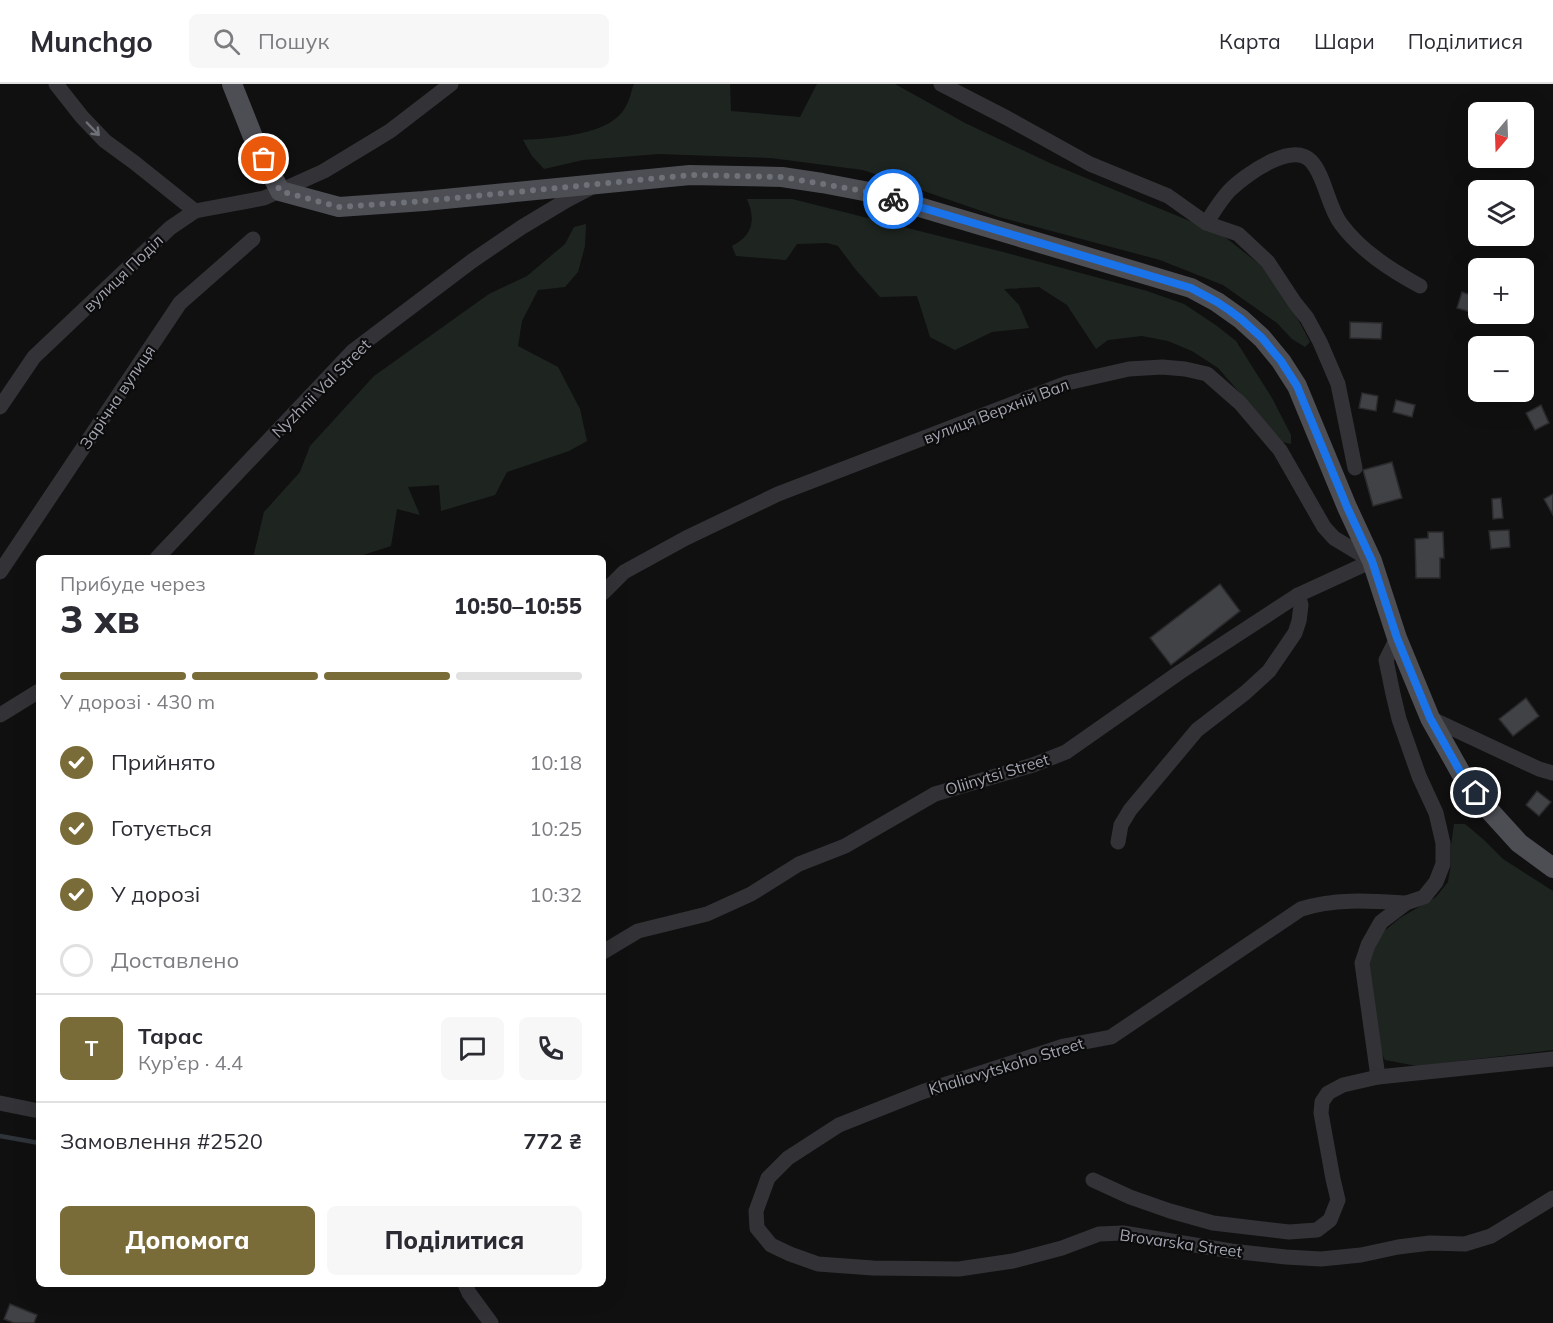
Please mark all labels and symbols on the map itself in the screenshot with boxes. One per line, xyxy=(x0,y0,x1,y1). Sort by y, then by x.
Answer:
north arrow xyxy=(1468,102,1534,168)
one-way arrow xyxy=(86,121,100,136)
pin xyxy=(238,133,289,184)
courier xyxy=(863,169,923,229)
street label: вулиця Поділ xyxy=(79,230,167,316)
street label: Nyzhnii Val Street xyxy=(268,334,375,441)
street label: Зарічна вулиця xyxy=(75,341,159,453)
street label: вулиця Верхній Вал xyxy=(920,374,1072,448)
street label: Oliinytsi Street xyxy=(943,749,1052,799)
pin xyxy=(1450,767,1501,818)
street label: Khaliavytskoho Street xyxy=(926,1033,1086,1099)
street label: Brovarska Street xyxy=(1119,1225,1244,1262)

